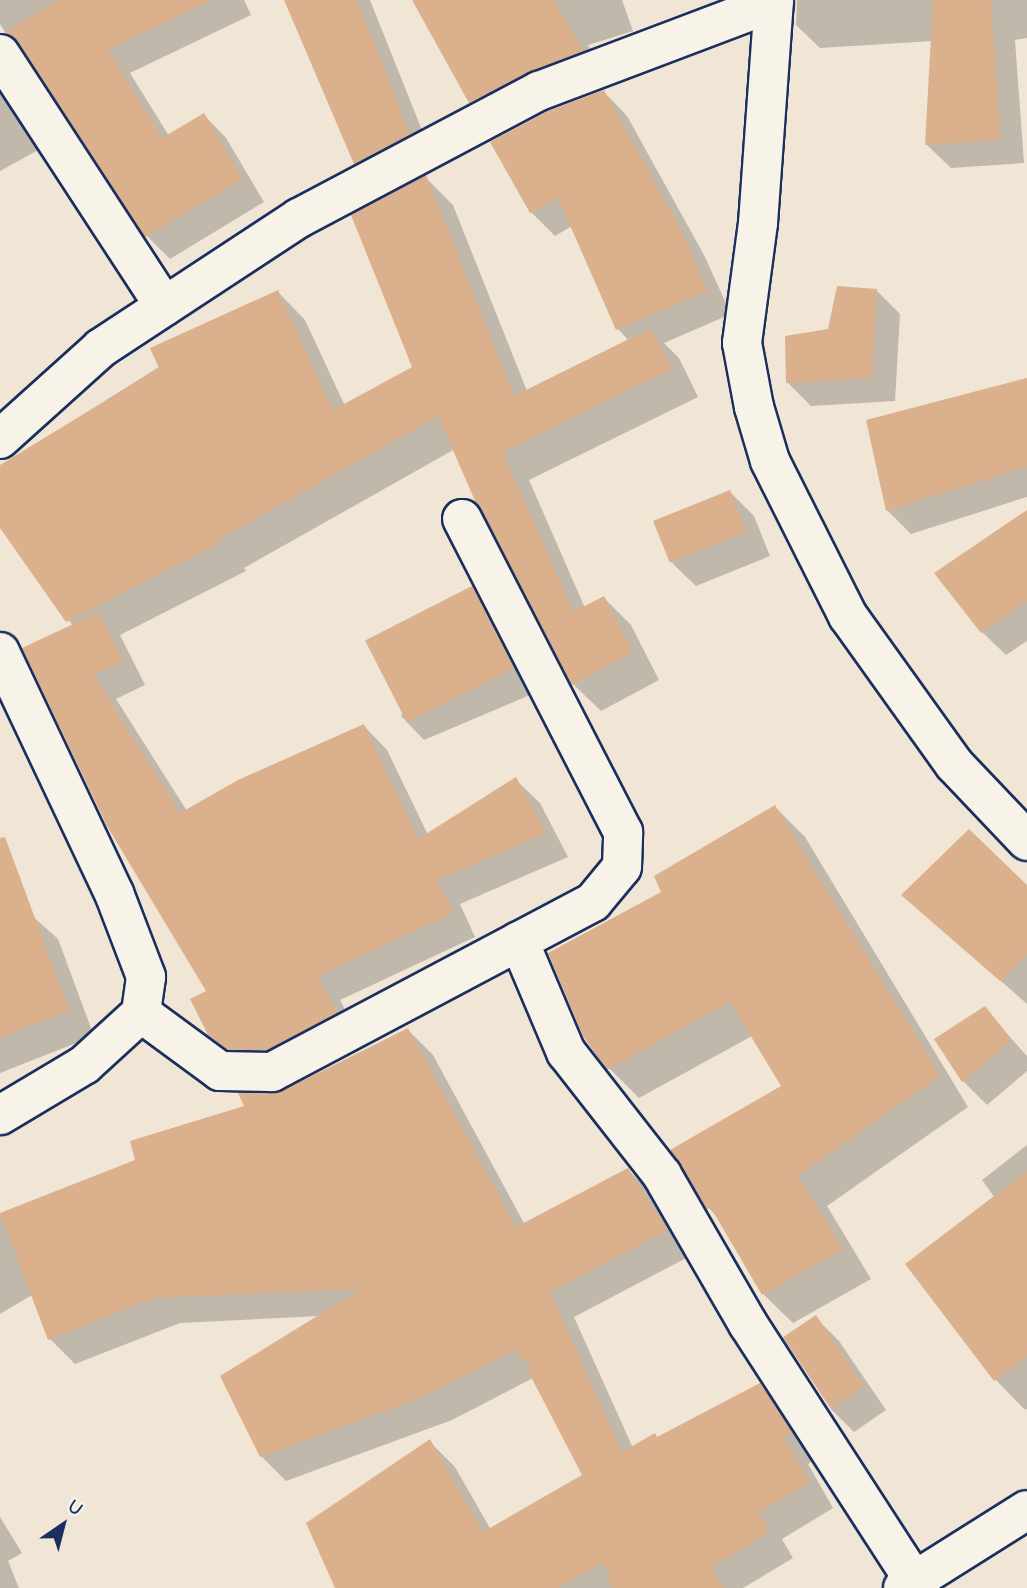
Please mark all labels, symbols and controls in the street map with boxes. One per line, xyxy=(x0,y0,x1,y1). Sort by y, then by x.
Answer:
north arrow xyxy=(28,1490,98,1560)
text: U xyxy=(64,1495,87,1520)

